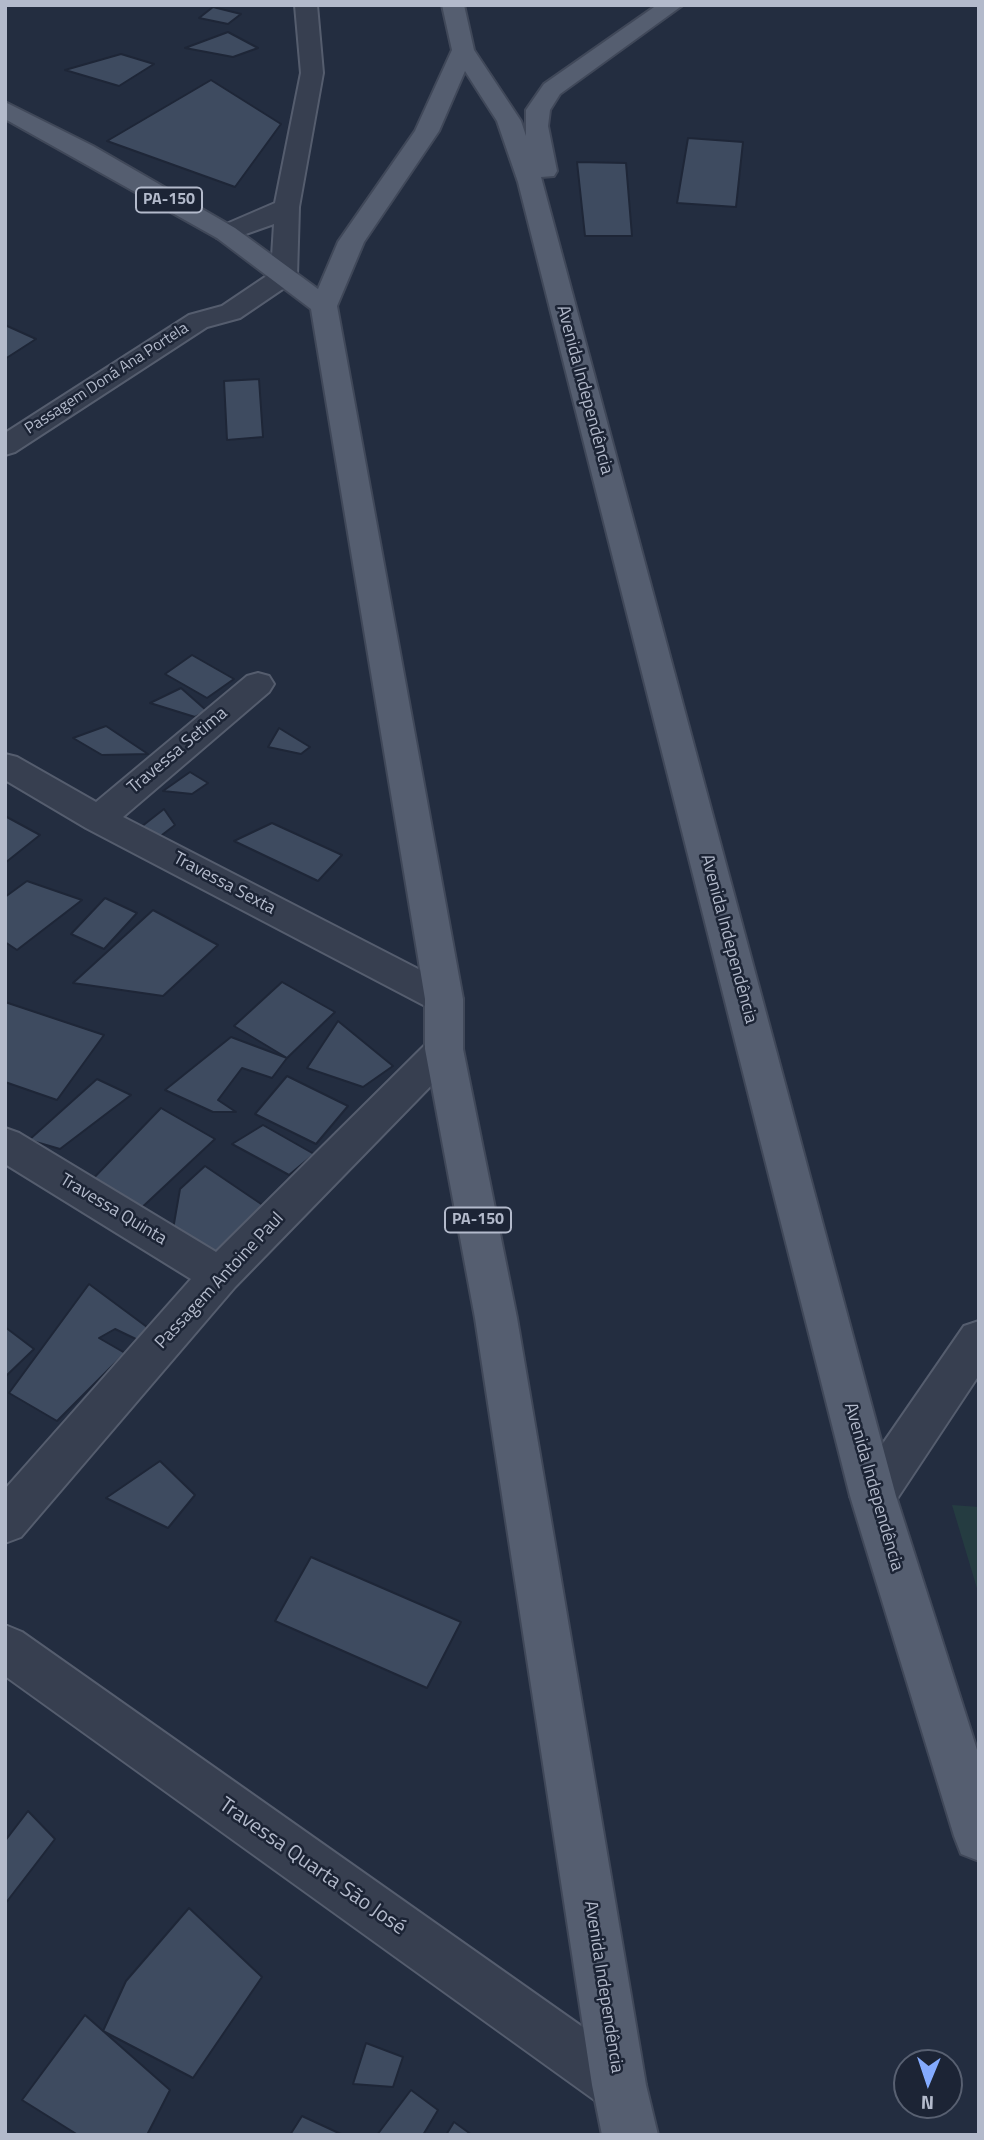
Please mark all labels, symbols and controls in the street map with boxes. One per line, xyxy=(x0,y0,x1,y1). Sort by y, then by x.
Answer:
road number: PA-150 xyxy=(136,188,202,212)
street label: Avenida Independência xyxy=(551,303,617,477)
street label: Passagem Doná Ana Portela xyxy=(22,319,192,439)
street label: Travessa Setima xyxy=(124,703,232,799)
street label: Travessa Sexta xyxy=(169,848,279,920)
street label: Avenida Independência xyxy=(695,852,761,1026)
street label: Travessa Quinta xyxy=(56,1170,170,1250)
street label: Passagem Antoine Paul xyxy=(151,1208,289,1354)
road number: PA-150 xyxy=(445,1208,511,1232)
street label: Avenida Independência xyxy=(839,1400,907,1574)
street label: Travessa Quarta São José xyxy=(214,1793,410,1941)
street label: Avenida Independência xyxy=(579,1899,627,2075)
north arrow xyxy=(893,2049,963,2119)
text: N xyxy=(920,2089,934,2118)

